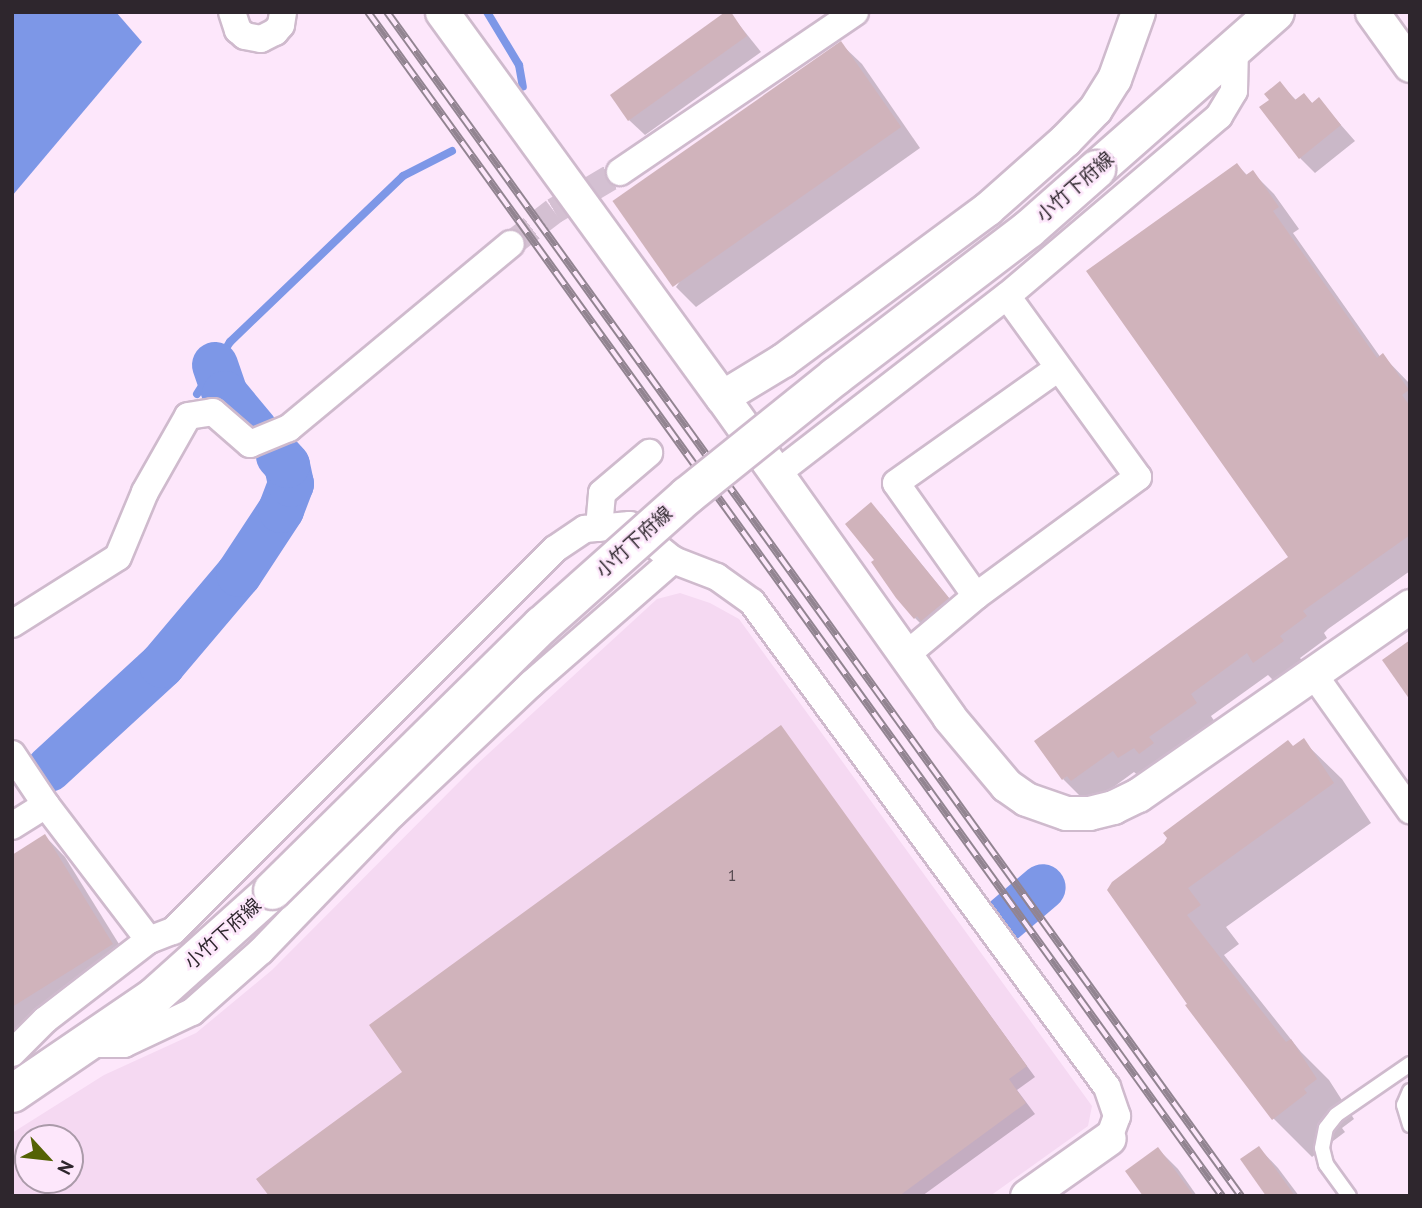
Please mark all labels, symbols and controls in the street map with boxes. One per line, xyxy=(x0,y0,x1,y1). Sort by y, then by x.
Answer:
street label: 小竹下府線 xyxy=(1032,147,1118,227)
street label: 小竹下府線 xyxy=(591,502,677,582)
house number: 1 xyxy=(728,865,736,885)
street label: 小竹下府線 xyxy=(180,894,266,974)
north arrow xyxy=(14,1124,84,1194)
text: N xyxy=(52,1157,79,1179)

